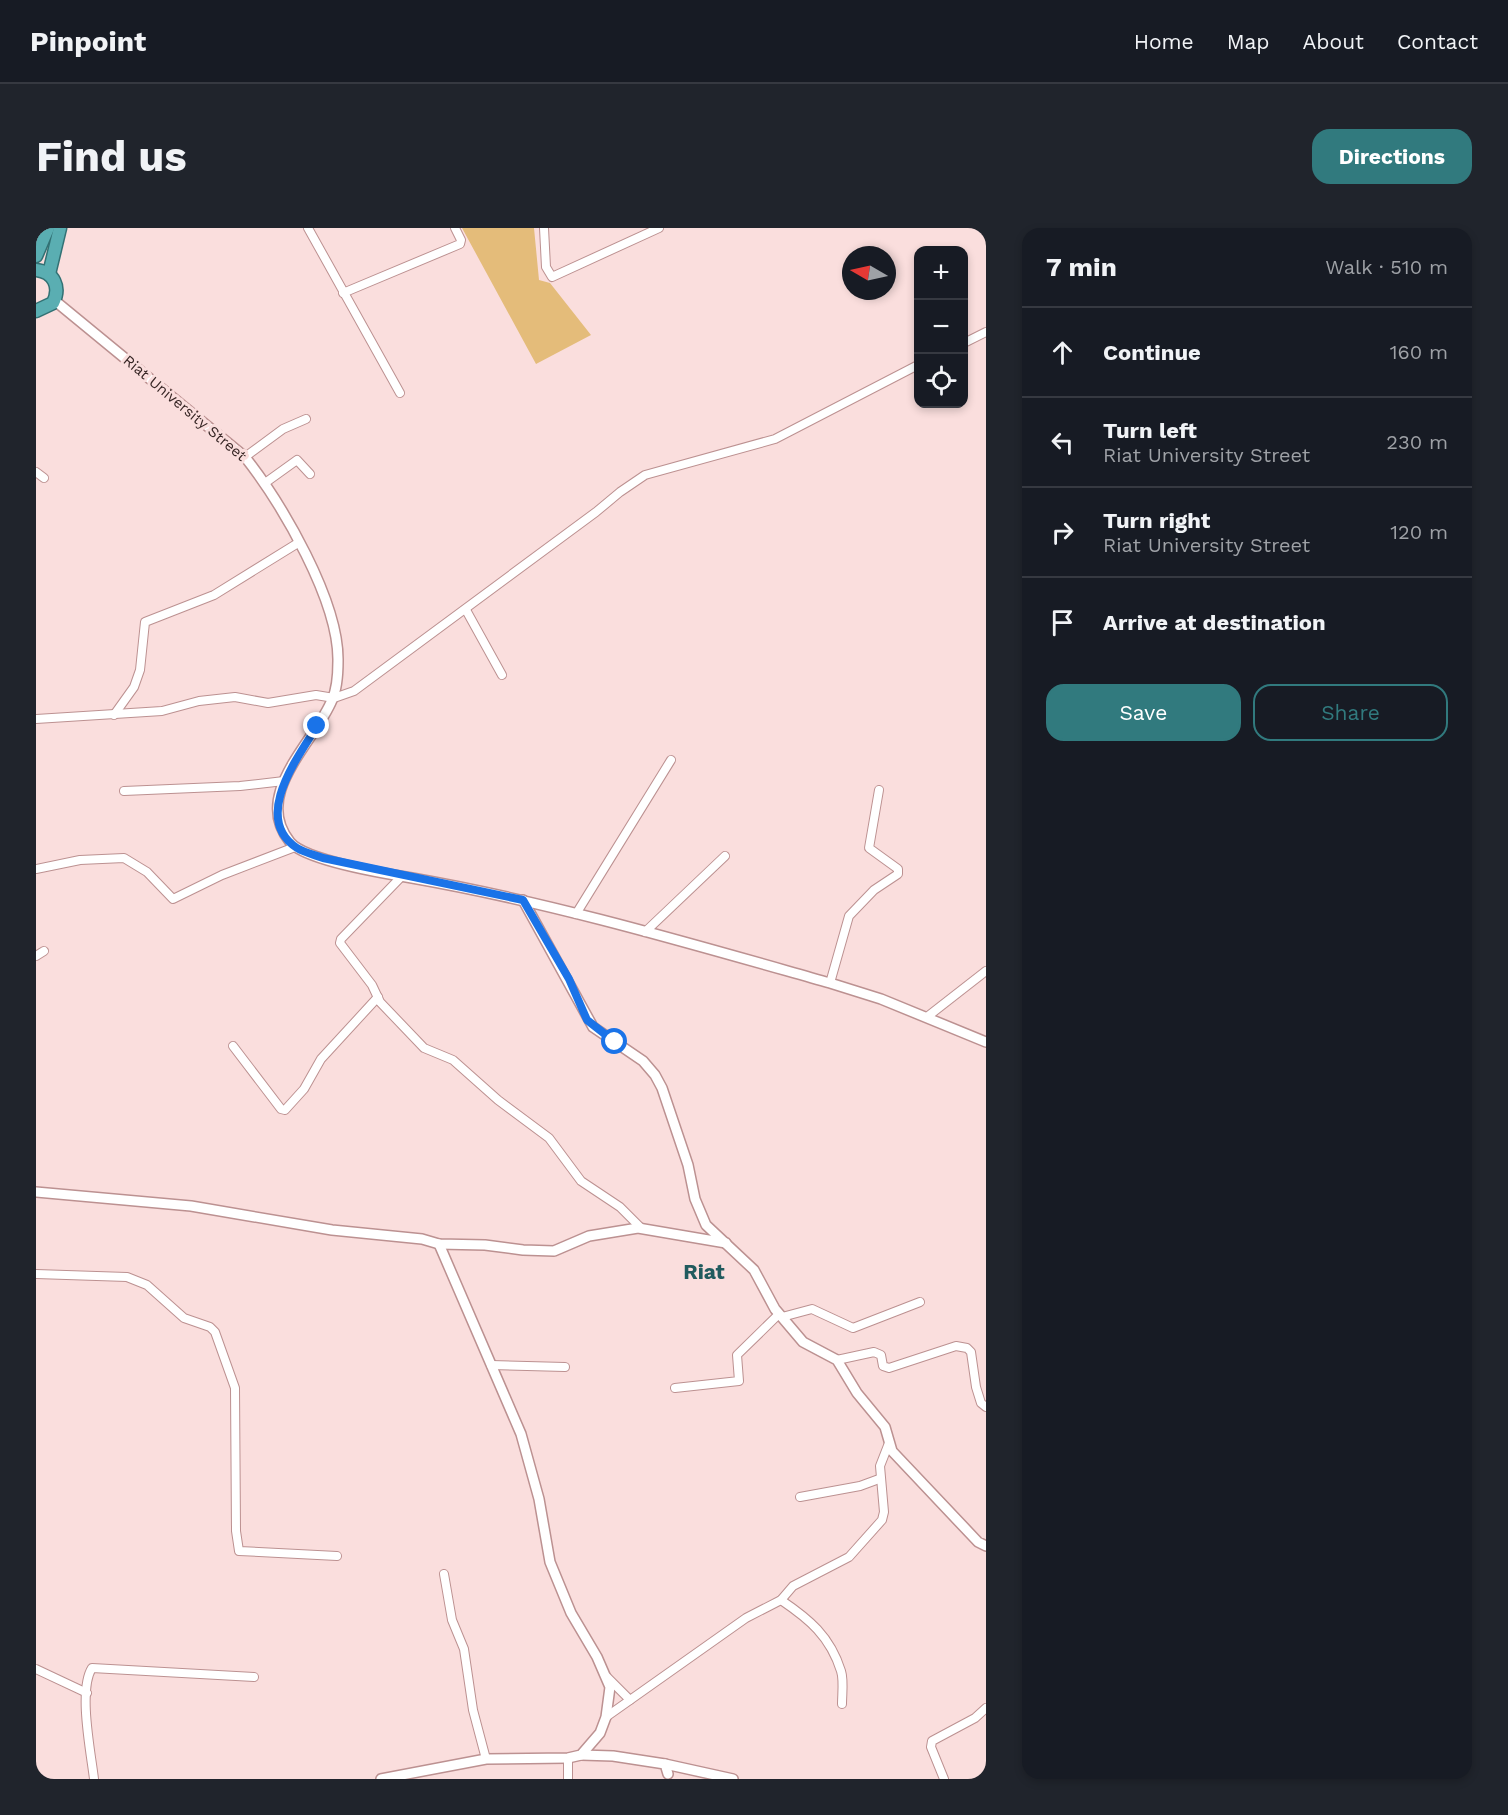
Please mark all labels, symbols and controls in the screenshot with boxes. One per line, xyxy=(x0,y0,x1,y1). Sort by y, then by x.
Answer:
text: Pinpoint xyxy=(30,25,146,58)
text: Home xyxy=(1134,29,1194,54)
text: Map xyxy=(1227,29,1270,54)
text: About xyxy=(1303,29,1364,54)
text: Contact xyxy=(1397,29,1478,54)
button: Directions xyxy=(1312,129,1472,184)
text: Find us xyxy=(36,132,187,181)
north arrow xyxy=(842,246,896,300)
map controls xyxy=(914,246,968,408)
button: + xyxy=(914,246,968,300)
text: 7 min xyxy=(1046,252,1117,282)
text: Walk · 510 m xyxy=(1325,255,1448,279)
button: − xyxy=(914,300,968,354)
icon: ahead xyxy=(1046,336,1079,369)
text: Continue xyxy=(1103,340,1201,365)
text: 160 m xyxy=(1390,340,1448,364)
street label: Riat University Street xyxy=(120,351,251,465)
button: locate xyxy=(914,354,968,408)
text: Turn left xyxy=(1103,418,1197,443)
icon: left xyxy=(1046,426,1079,459)
text: 230 m xyxy=(1386,430,1448,454)
text: Riat University Street xyxy=(1103,443,1310,467)
text: Turn right xyxy=(1103,508,1210,533)
icon: right xyxy=(1046,516,1079,549)
text: 120 m xyxy=(1390,520,1448,544)
text: Riat University Street xyxy=(1103,533,1310,557)
icon: arrive xyxy=(1046,606,1079,639)
text: Arrive at destination xyxy=(1103,610,1326,635)
button: Save xyxy=(1046,684,1241,741)
button: Share xyxy=(1253,684,1448,741)
route end xyxy=(303,712,329,738)
route start xyxy=(601,1028,627,1054)
district label: Riat xyxy=(683,1259,725,1284)

